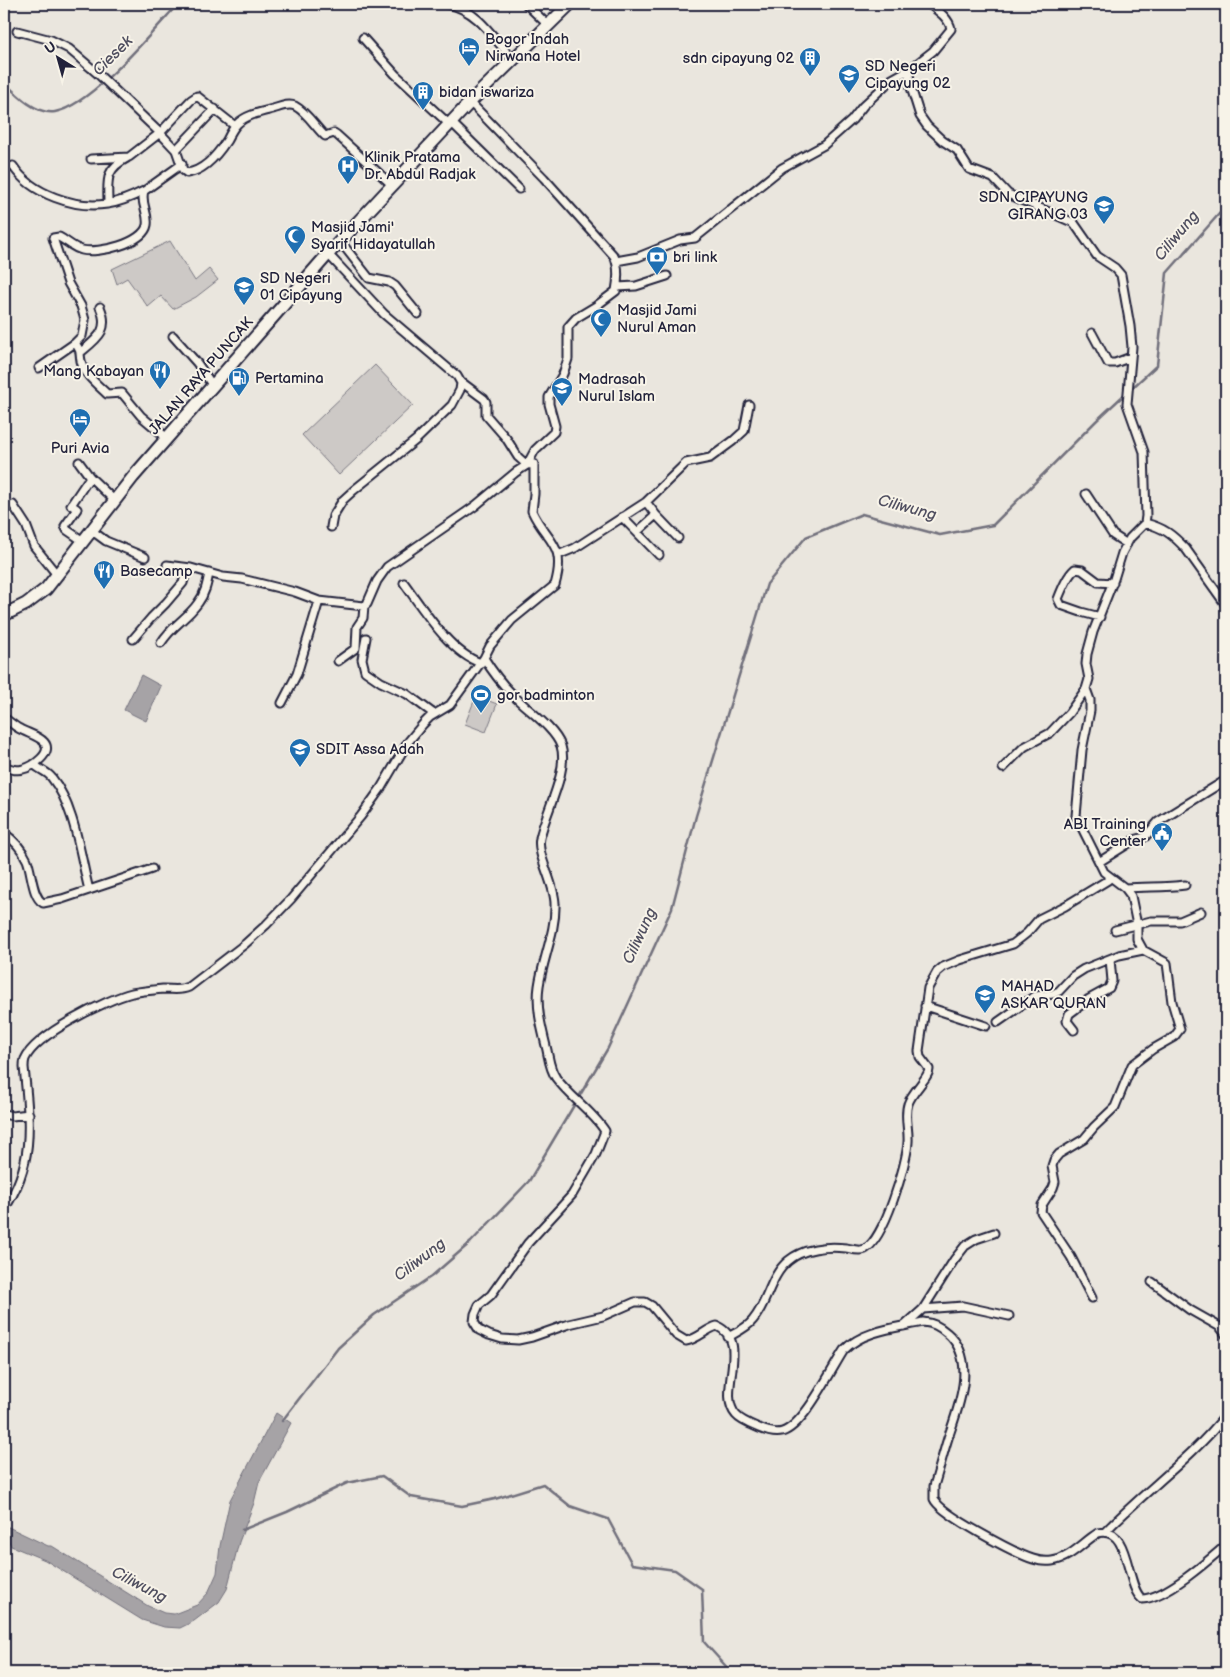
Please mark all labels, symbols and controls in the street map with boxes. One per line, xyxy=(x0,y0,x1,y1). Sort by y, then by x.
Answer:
place label: Bogor Indah Nirwana Hotel xyxy=(485,30,580,66)
water label: Ciesek xyxy=(89,31,138,80)
north arrow xyxy=(32,32,82,82)
hotel icon: Bogor Indah Nirwana Hotel xyxy=(457,36,481,67)
text: U xyxy=(41,38,60,58)
building icon: sdn cipayung 02 xyxy=(798,46,822,77)
place label: sdn cipayung 02 xyxy=(683,49,794,68)
place label: SD Negeri Cipayung 02 xyxy=(865,57,950,93)
school or university icon: SD Negeri Cipayung 02 xyxy=(837,63,861,94)
building icon: bidan iswariza xyxy=(411,80,435,111)
place label: bidan iswariza xyxy=(439,83,534,102)
place label: Klinik Pratama Dr. Abdul Radjak xyxy=(364,148,476,184)
hospital icon: Klinik Pratama Dr. Abdul Radjak xyxy=(336,154,360,185)
place label: SDN CIPAYUNG GIRANG 03 xyxy=(979,188,1088,224)
school or university icon: SDN CIPAYUNG GIRANG 03 xyxy=(1092,194,1116,225)
water label: Ciliwung xyxy=(1151,207,1203,265)
place label: Masjid Jami' Syarif Hidayatullah xyxy=(311,218,435,254)
mosque icon: Masjid Jami' Syarif Hidayatullah xyxy=(283,224,307,255)
bank icon: bri link xyxy=(645,245,669,276)
place label: bri link xyxy=(673,248,718,267)
place label: SD Negeri 01 Cipayung xyxy=(260,269,342,305)
school or university icon: SD Negeri 01 Cipayung xyxy=(232,275,256,306)
place label: Masjid Jami Nurul Aman xyxy=(617,301,697,337)
mosque icon: Masjid Jami Nurul Aman xyxy=(589,307,613,338)
street label: JALAN RAYA PUNCAK xyxy=(145,313,258,439)
restaurant icon: Mang Kabayan xyxy=(148,359,172,390)
place label: Mang Kabayan xyxy=(43,362,144,381)
fuel station icon: Pertamina xyxy=(227,366,251,397)
place label: Pertamina xyxy=(255,369,324,388)
place label: Madrasah Nurul Islam xyxy=(578,370,655,406)
school or university icon: Madrasah Nurul Islam xyxy=(550,376,574,407)
hotel icon: Puri Avia xyxy=(68,407,92,438)
place label: Puri Avia xyxy=(51,439,109,458)
water label: Ciliwung xyxy=(876,491,938,525)
restaurant icon: Basecamp xyxy=(92,559,116,590)
place label: Basecamp xyxy=(120,562,193,581)
sports icon: gor badminton xyxy=(469,683,493,714)
place label: gor badminton xyxy=(497,686,595,705)
school or university icon: SDIT Assa Adah xyxy=(288,737,312,768)
place label: SDIT Assa Adah xyxy=(316,740,424,759)
place label: ABI Training Center xyxy=(1064,815,1147,851)
public building icon: ABI Training Center xyxy=(1150,821,1174,852)
water label: Ciliwung xyxy=(619,905,661,967)
place label: MAHAD ASKAR QURAN xyxy=(1001,977,1107,1013)
school or university icon: MAHAD ASKAR QURAN xyxy=(973,983,997,1014)
water label: Ciliwung xyxy=(390,1234,450,1286)
water label: Ciliwung xyxy=(108,1563,170,1607)

